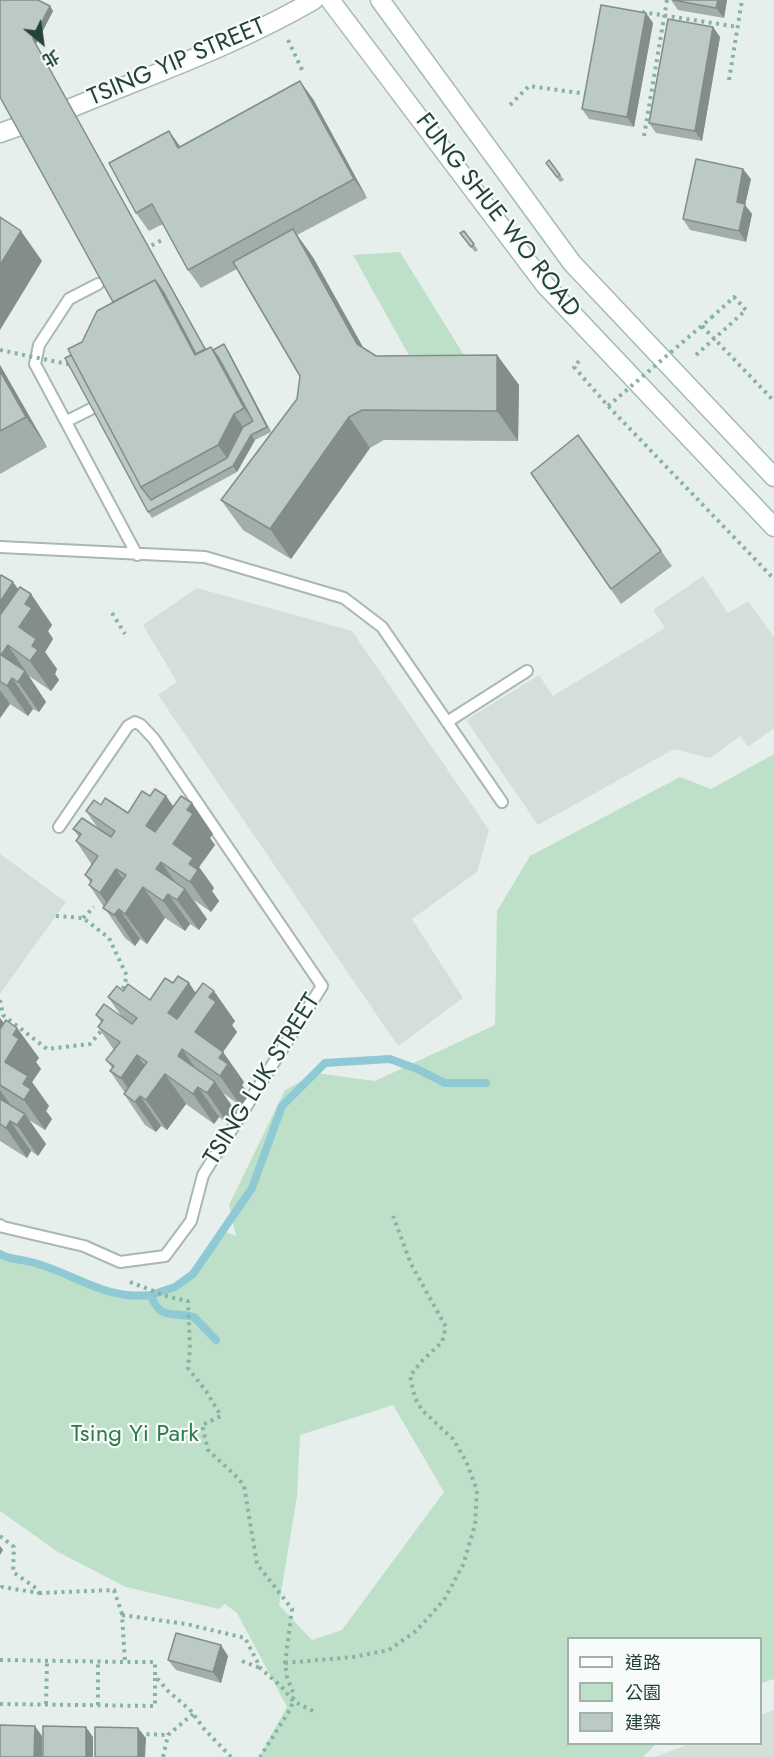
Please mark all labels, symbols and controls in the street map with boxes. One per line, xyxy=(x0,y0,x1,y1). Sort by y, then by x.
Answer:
north arrow xyxy=(12,12,72,72)
street label: TSING YIP STREET xyxy=(84,13,270,113)
text: 北 xyxy=(38,44,64,72)
street label: FUNG SHUE WO ROAD xyxy=(409,108,585,324)
street label: TSING LUK STREET xyxy=(199,989,327,1171)
park label: Tsing Yi Park xyxy=(71,1421,199,1449)
legend xyxy=(567,1637,762,1745)
text: 道路 xyxy=(625,1650,661,1676)
text: 公園 xyxy=(625,1680,661,1706)
text: 建築 xyxy=(625,1710,661,1736)

